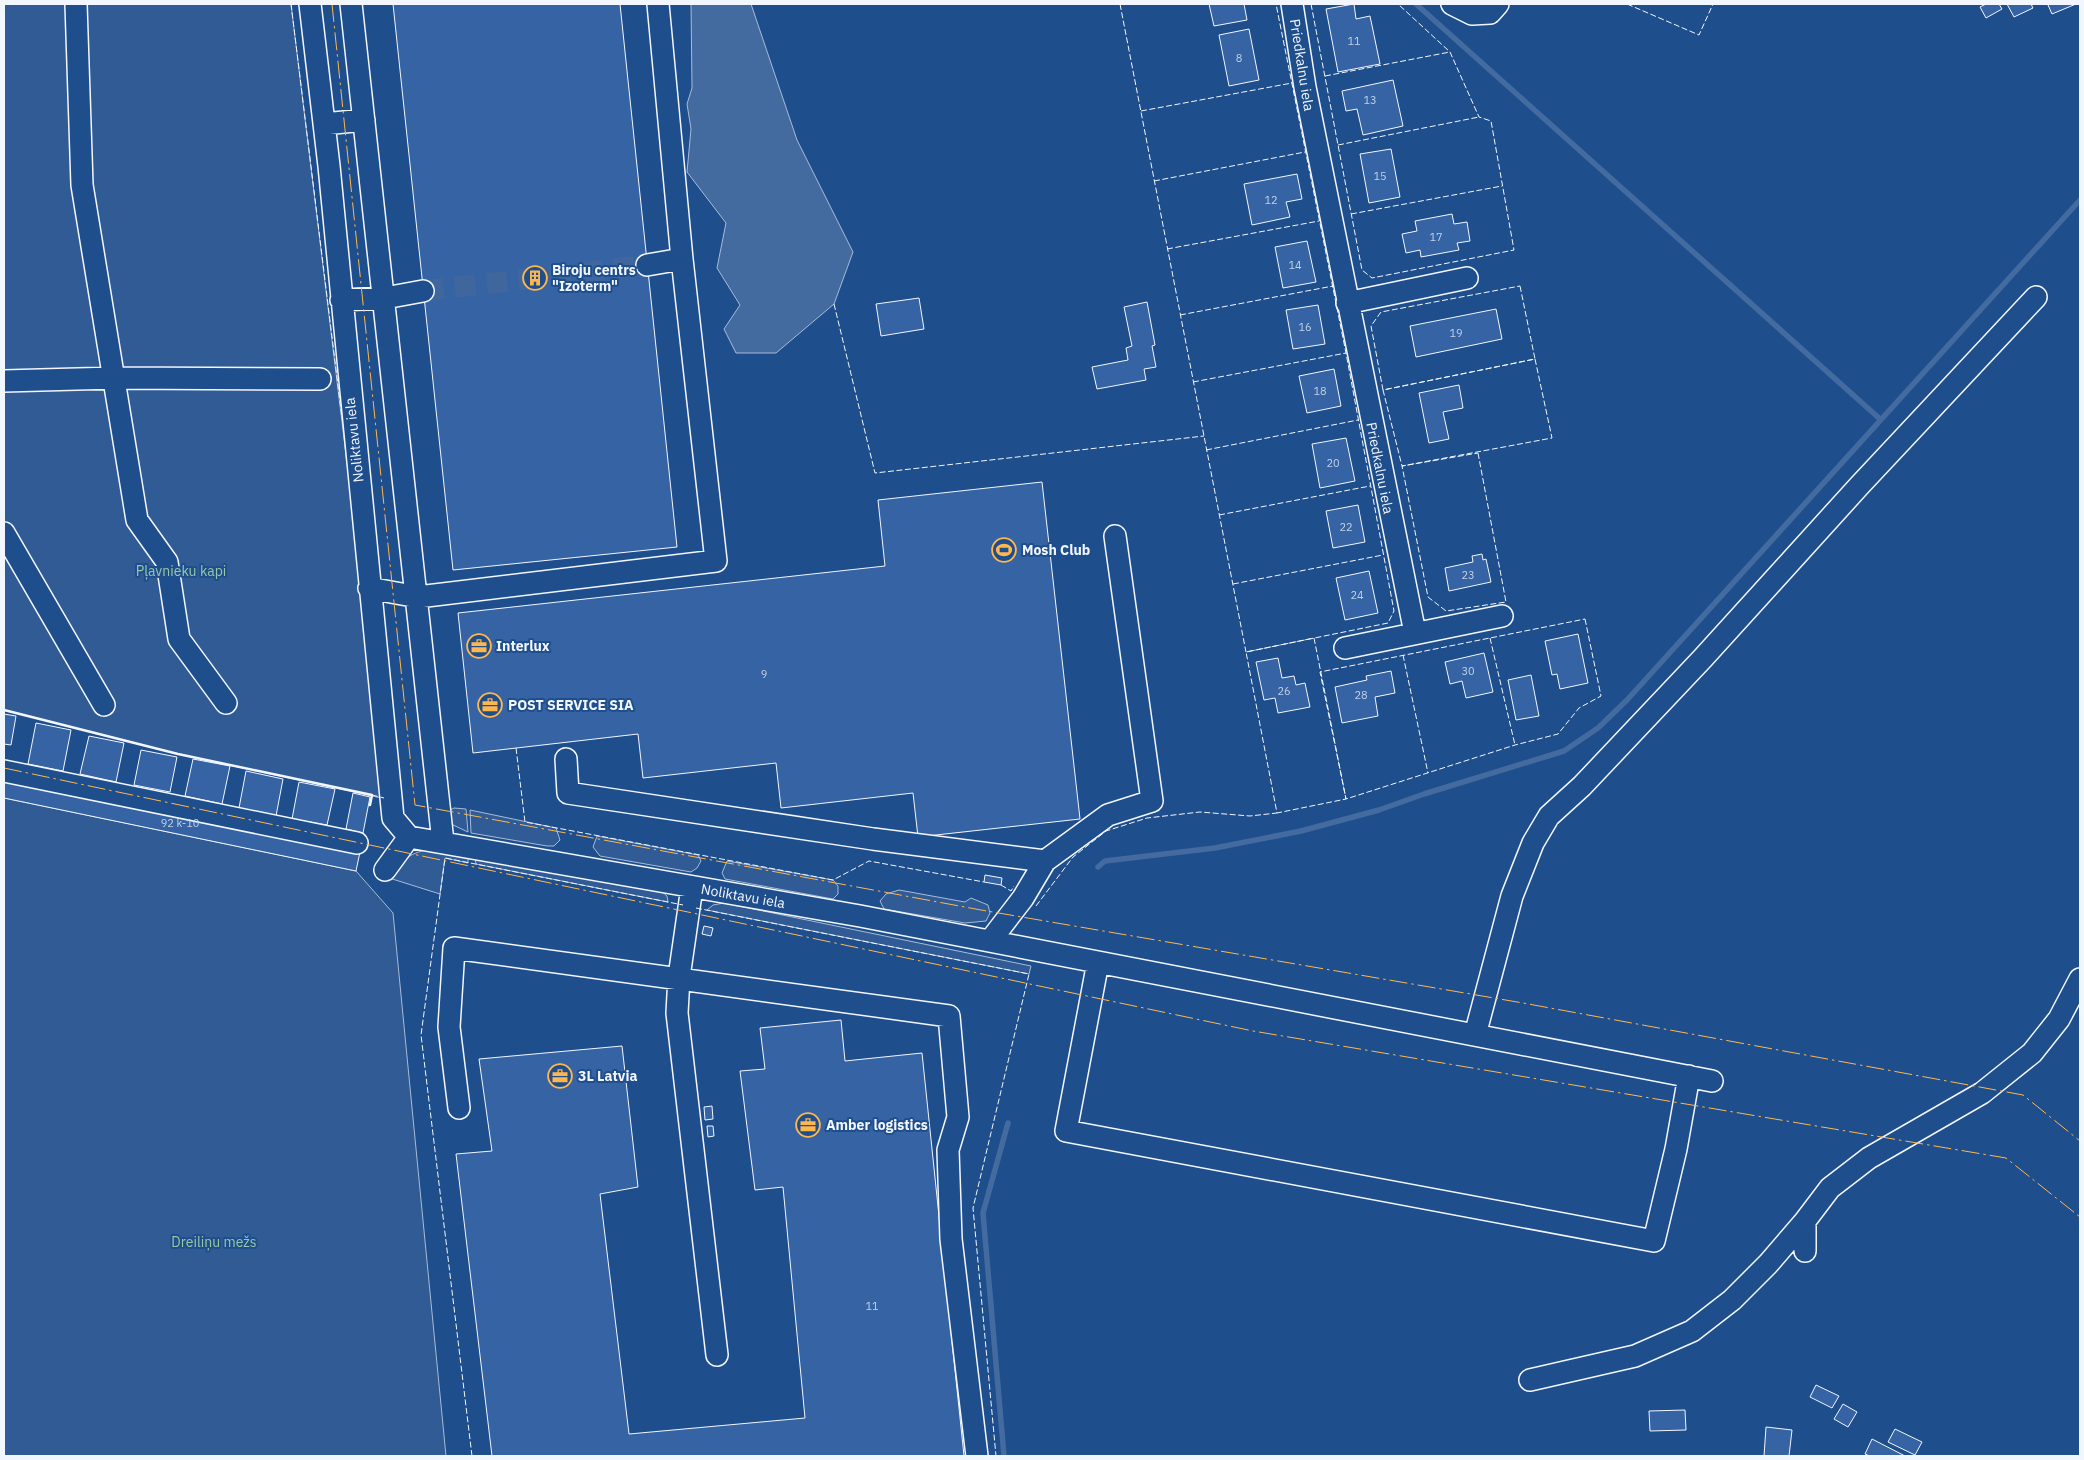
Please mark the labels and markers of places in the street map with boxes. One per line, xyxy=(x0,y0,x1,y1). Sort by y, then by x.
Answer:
place label: Biroju centrs "Izoterm" xyxy=(552,261,636,295)
building icon: Biroju centrs "Izoterm" xyxy=(522,265,548,291)
sports icon: Mosh Club xyxy=(991,537,1017,563)
place label: Mosh Club xyxy=(1022,541,1090,559)
office icon: Interlux xyxy=(466,633,492,659)
place label: Interlux xyxy=(496,637,550,655)
office icon: POST SERVICE SIA xyxy=(477,692,503,718)
place label: POST SERVICE SIA xyxy=(508,696,634,714)
office icon: 3L Latvia xyxy=(547,1063,573,1089)
place label: 3L Latvia xyxy=(578,1067,637,1085)
office icon: Amber logistics xyxy=(795,1112,821,1138)
place label: Amber logistics xyxy=(826,1116,928,1134)

